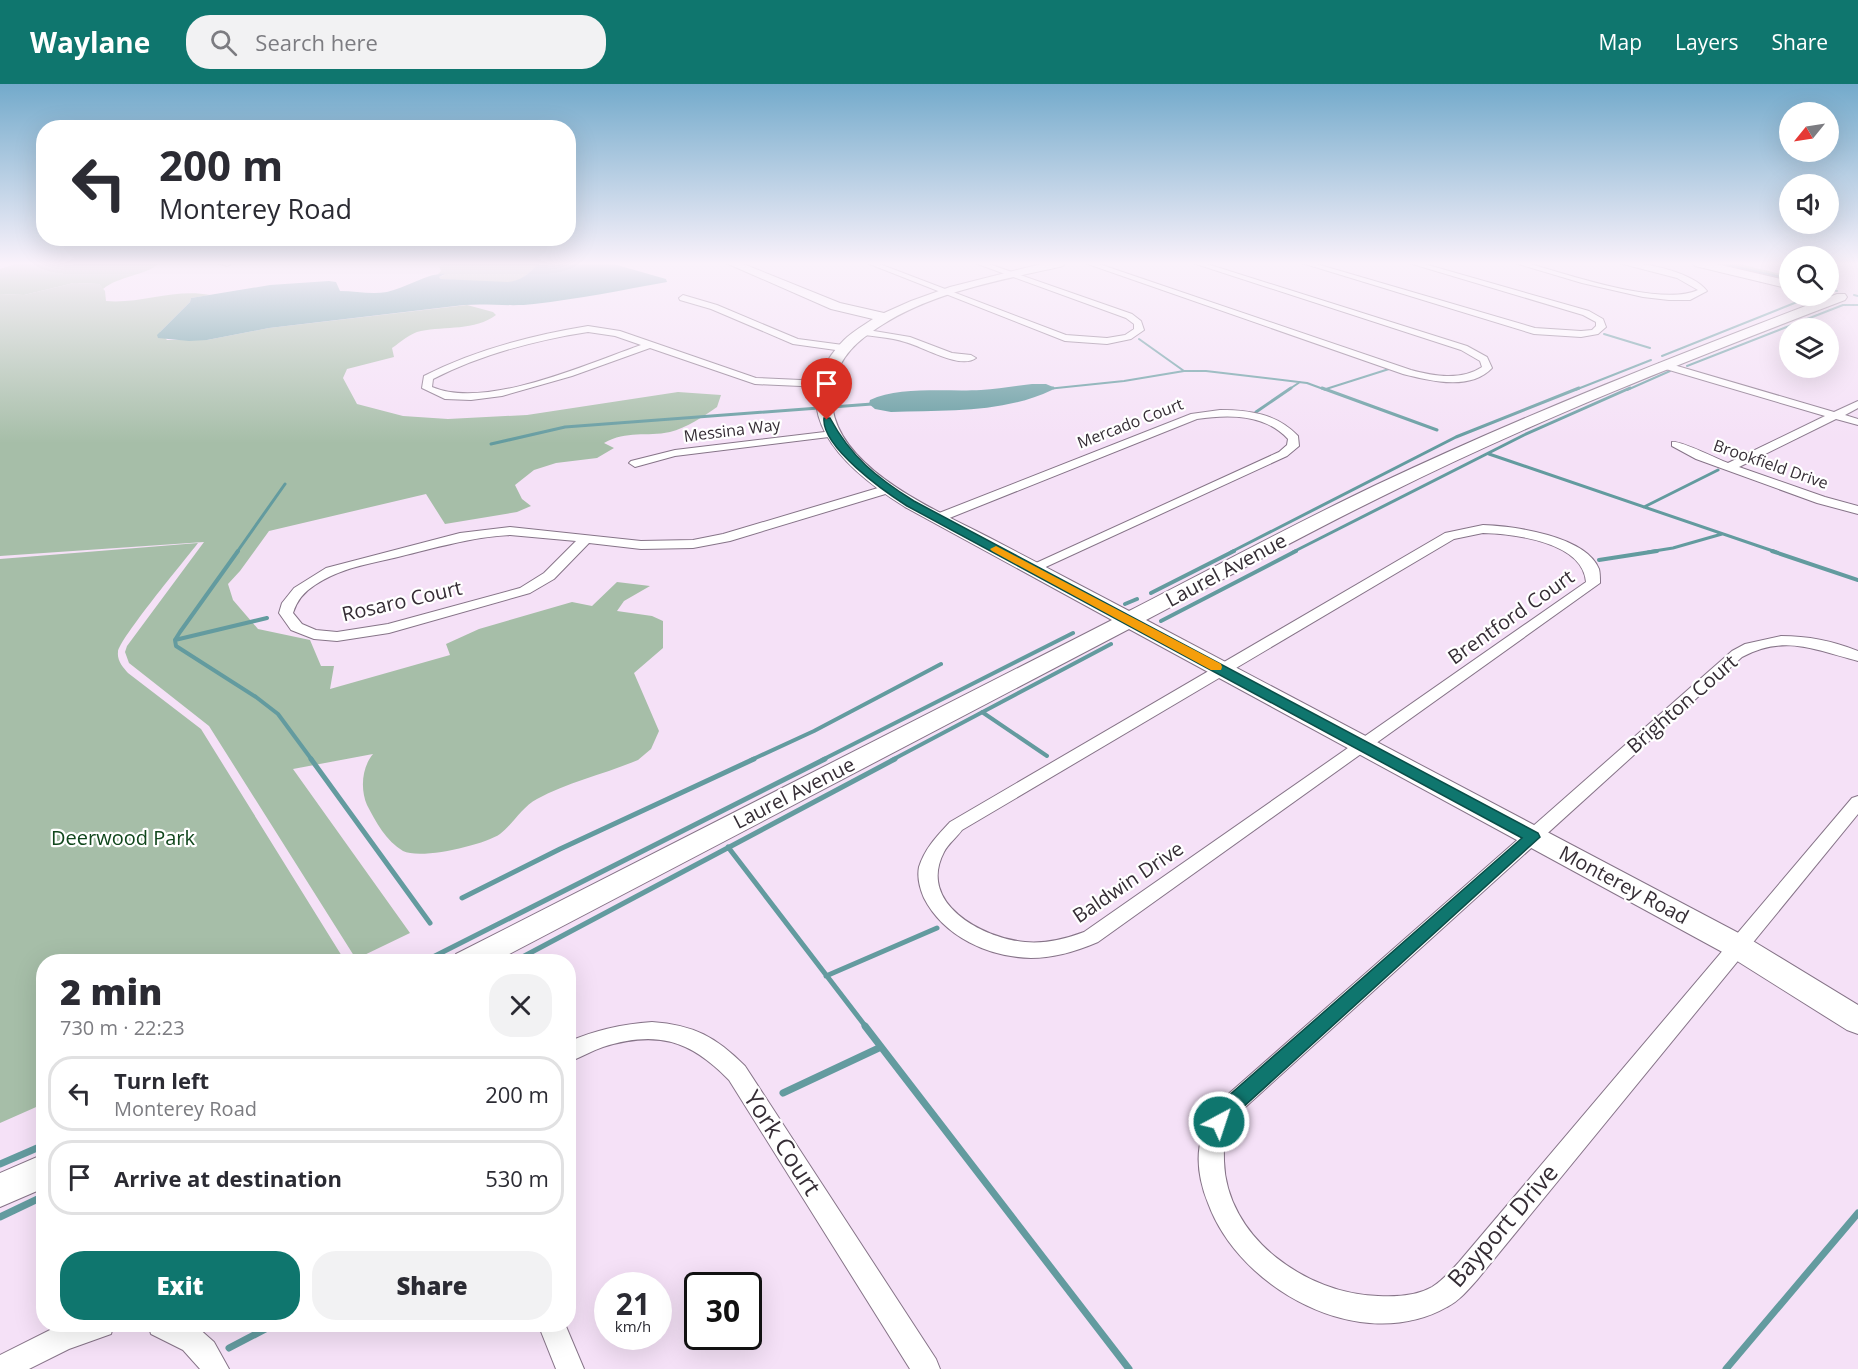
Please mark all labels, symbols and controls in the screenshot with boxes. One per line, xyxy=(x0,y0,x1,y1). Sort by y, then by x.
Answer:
search box xyxy=(186,15,606,69)
text: Waylane xyxy=(30,23,150,61)
icon: search xyxy=(207,26,240,59)
text: Search here xyxy=(255,27,378,57)
text: Map xyxy=(1599,28,1642,56)
text: Layers xyxy=(1675,28,1739,56)
text: Share xyxy=(1772,28,1828,56)
north arrow xyxy=(1779,102,1839,162)
map controls xyxy=(1779,102,1839,378)
text: 200 m xyxy=(159,136,283,193)
icon: left xyxy=(60,144,138,222)
button: sound xyxy=(1779,174,1839,234)
text: Monterey Road xyxy=(159,190,352,227)
button: search xyxy=(1779,246,1839,306)
button: layers xyxy=(1779,318,1839,378)
pin xyxy=(801,358,852,420)
icon: arrive xyxy=(810,367,843,400)
street label: Mercado Court xyxy=(1074,393,1186,453)
street label: Messina Way xyxy=(682,413,783,447)
street label: Brookfield Drive xyxy=(1711,434,1831,494)
street label: Laurel Avenue xyxy=(1161,526,1291,613)
street label: Brentford Court xyxy=(1442,563,1579,670)
street label: Rosaro Court xyxy=(339,574,465,627)
street label: Brighton Court xyxy=(1621,648,1743,759)
street label: Laurel Avenue xyxy=(728,750,859,835)
park label: Deerwood Park xyxy=(51,824,195,851)
street label: Baldwin Drive xyxy=(1067,835,1188,929)
street label: Monterey Road xyxy=(1555,839,1694,930)
text: 2 min xyxy=(60,967,162,1016)
button: close xyxy=(489,974,552,1037)
text: 730 m · 22:23 xyxy=(60,1014,185,1041)
text: Turn left xyxy=(114,1065,209,1095)
icon: left xyxy=(63,1077,96,1110)
text: 200 m xyxy=(485,1079,549,1109)
street label: York Court xyxy=(737,1083,830,1201)
position arrow xyxy=(1187,1090,1251,1154)
text: Monterey Road xyxy=(114,1095,257,1122)
street label: Bayport Drive xyxy=(1439,1156,1565,1294)
icon: arrive xyxy=(63,1161,96,1194)
text: Arrive at destination xyxy=(114,1163,342,1193)
text: 530 m xyxy=(485,1163,549,1193)
button: Exit xyxy=(60,1251,300,1320)
button: Share xyxy=(312,1251,552,1320)
speed limit sign: 30 xyxy=(684,1272,762,1350)
text: 21 xyxy=(616,1283,650,1324)
text: km/h xyxy=(615,1316,651,1336)

